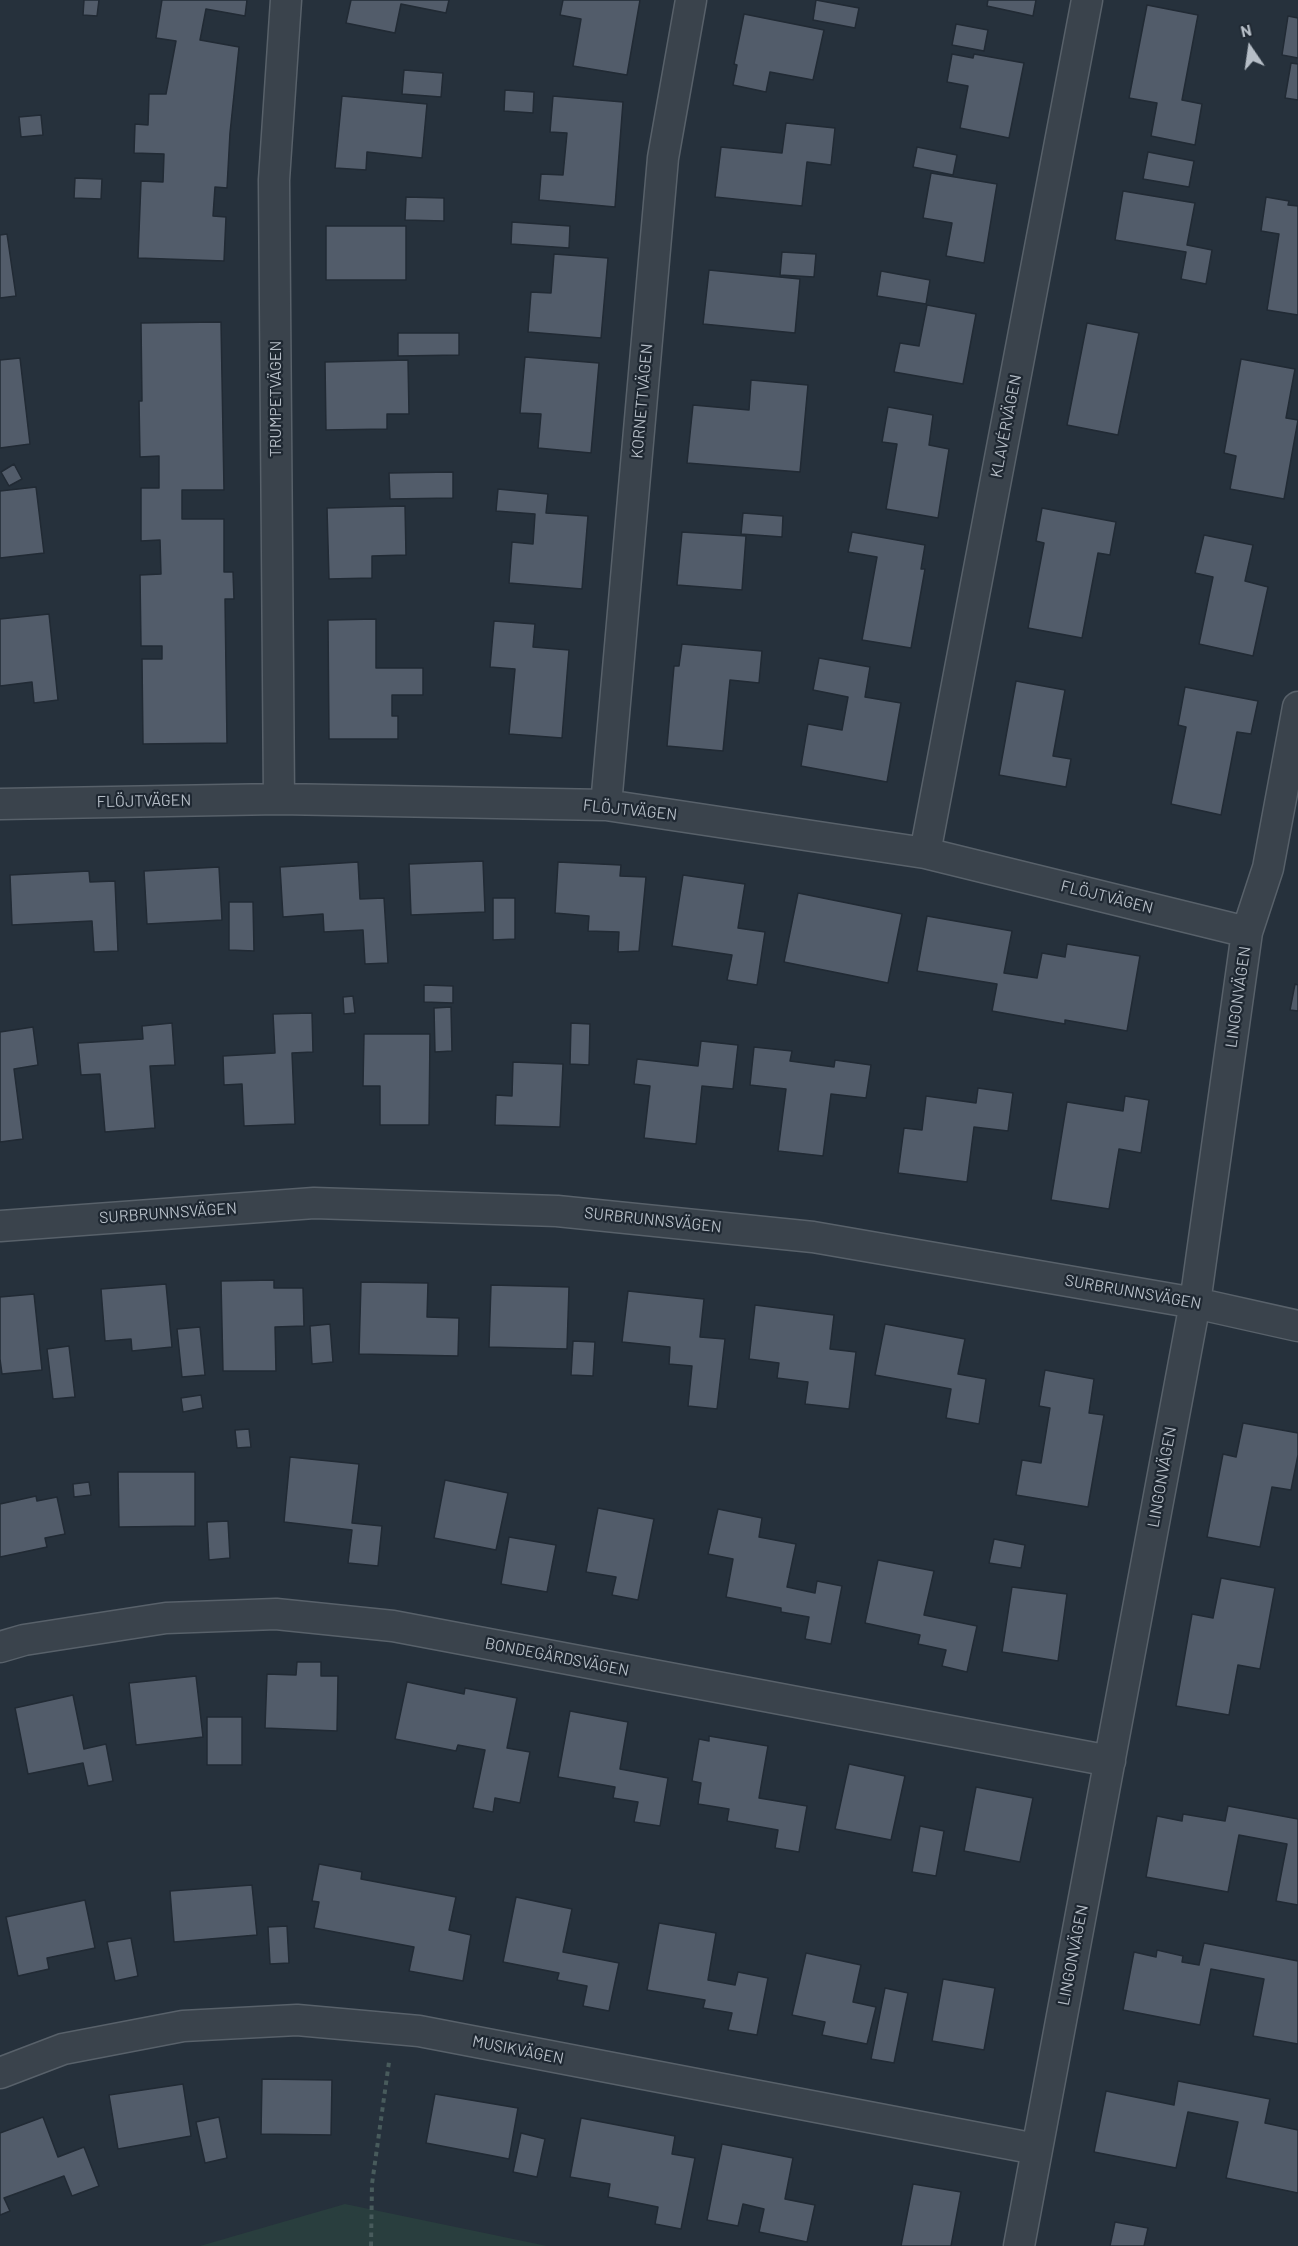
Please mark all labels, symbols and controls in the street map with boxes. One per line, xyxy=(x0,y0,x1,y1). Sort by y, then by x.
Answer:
north arrow xyxy=(1220,18,1280,78)
text: N xyxy=(1239,20,1253,40)
street label: TRUMPETVÄGEN xyxy=(266,341,286,457)
street label: KORNETTVÄGEN xyxy=(627,343,657,459)
street label: KLAVÉRVÄGEN xyxy=(987,373,1025,479)
street label: FLÖJTVÄGEN xyxy=(97,791,191,811)
street label: FLÖJTVÄGEN xyxy=(582,796,678,824)
street label: FLÖJTVÄGEN xyxy=(1059,876,1155,918)
street label: LINGONVÄGEN xyxy=(1221,945,1255,1049)
street label: SURBRUNNSVÄGEN xyxy=(98,1199,238,1227)
street label: SURBRUNNSVÄGEN xyxy=(583,1203,723,1237)
street label: SURBRUNNSVÄGEN xyxy=(1063,1271,1203,1313)
street label: LINGONVÄGEN xyxy=(1144,1425,1180,1529)
street label: BONDEGÅRDSVÄGEN xyxy=(483,1634,631,1680)
street label: LINGONVÄGEN xyxy=(1054,1903,1092,2007)
street label: MUSIKVÄGEN xyxy=(471,2032,565,2068)

